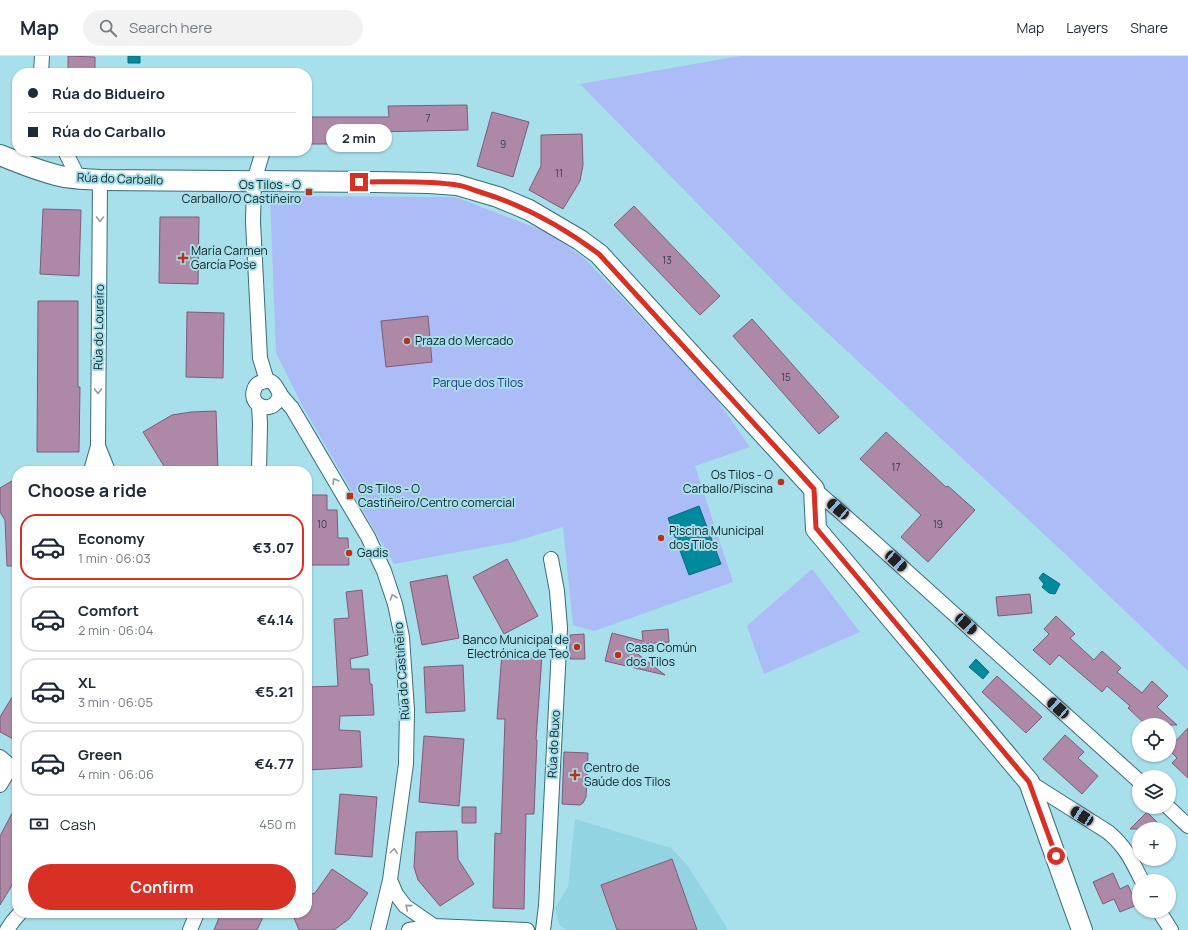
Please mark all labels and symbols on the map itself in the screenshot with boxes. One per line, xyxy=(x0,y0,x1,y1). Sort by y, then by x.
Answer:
house number: 7 xyxy=(425,111,431,125)
callout: 2 min xyxy=(326,124,392,152)
house number: 9 xyxy=(500,137,506,151)
house number: 11 xyxy=(555,166,563,180)
street label: Rúa do Carballo xyxy=(77,168,163,189)
route end xyxy=(350,173,368,191)
place label: Os Tilos - O Carballo/O Castiñeiro xyxy=(182,176,301,207)
marker: Os Tilos - O Carballo/O Castiñeiro xyxy=(304,187,314,197)
one-way arrow xyxy=(96,216,104,222)
place label: María Carmen García Pose xyxy=(191,242,268,273)
marker: María Carmen García Pose xyxy=(178,253,188,263)
house number: 13 xyxy=(662,253,672,267)
street label: Rúa do Loureiro xyxy=(89,284,108,370)
place label: Praza do Mercado xyxy=(415,332,513,349)
marker: Praza do Mercado xyxy=(402,336,412,346)
house number: 15 xyxy=(781,370,791,384)
park label: Parque dos Tilos xyxy=(433,374,523,391)
one-way arrow xyxy=(94,388,103,394)
house number: 17 xyxy=(892,460,900,474)
place label: Os Tilos - O Carballo/Piscina xyxy=(683,466,773,497)
marker: Os Tilos - O Carballo/Piscina xyxy=(776,477,786,487)
one-way arrow xyxy=(332,478,339,485)
place label: Os Tilos - O Castiñeiro/Centro comercial xyxy=(358,480,515,511)
marker: Os Tilos - O Castiñeiro/Centro comercial xyxy=(345,491,355,501)
car xyxy=(825,497,851,521)
house number: 10 xyxy=(317,517,327,531)
house number: 19 xyxy=(933,517,943,531)
place label: Piscina Municipal dos Tilos xyxy=(669,522,764,553)
marker: Piscina Municipal dos Tilos xyxy=(656,533,666,543)
place label: Gadis xyxy=(357,544,388,561)
marker: Gadis xyxy=(344,548,354,558)
car xyxy=(883,549,909,573)
one-way arrow xyxy=(389,593,397,600)
car xyxy=(953,612,979,636)
street label: Rúa do Castiñeiro xyxy=(390,622,413,720)
place label: Banco Municipal de Electrónica de Teo xyxy=(462,631,569,662)
place label: Casa Común dos Tilos xyxy=(626,639,697,670)
marker: Banco Municipal de Electrónica de Teo xyxy=(572,642,582,652)
marker: Casa Común dos Tilos xyxy=(613,650,623,660)
car xyxy=(1045,696,1071,720)
street label: Rúa do Buxo xyxy=(543,710,564,778)
place label: Centro de Saúde dos Tilos xyxy=(584,759,671,790)
marker: Centro de Saúde dos Tilos xyxy=(569,769,581,781)
car xyxy=(1069,804,1095,828)
route start xyxy=(1047,847,1065,865)
one-way arrow xyxy=(389,848,398,854)
one-way arrow xyxy=(405,904,412,911)

